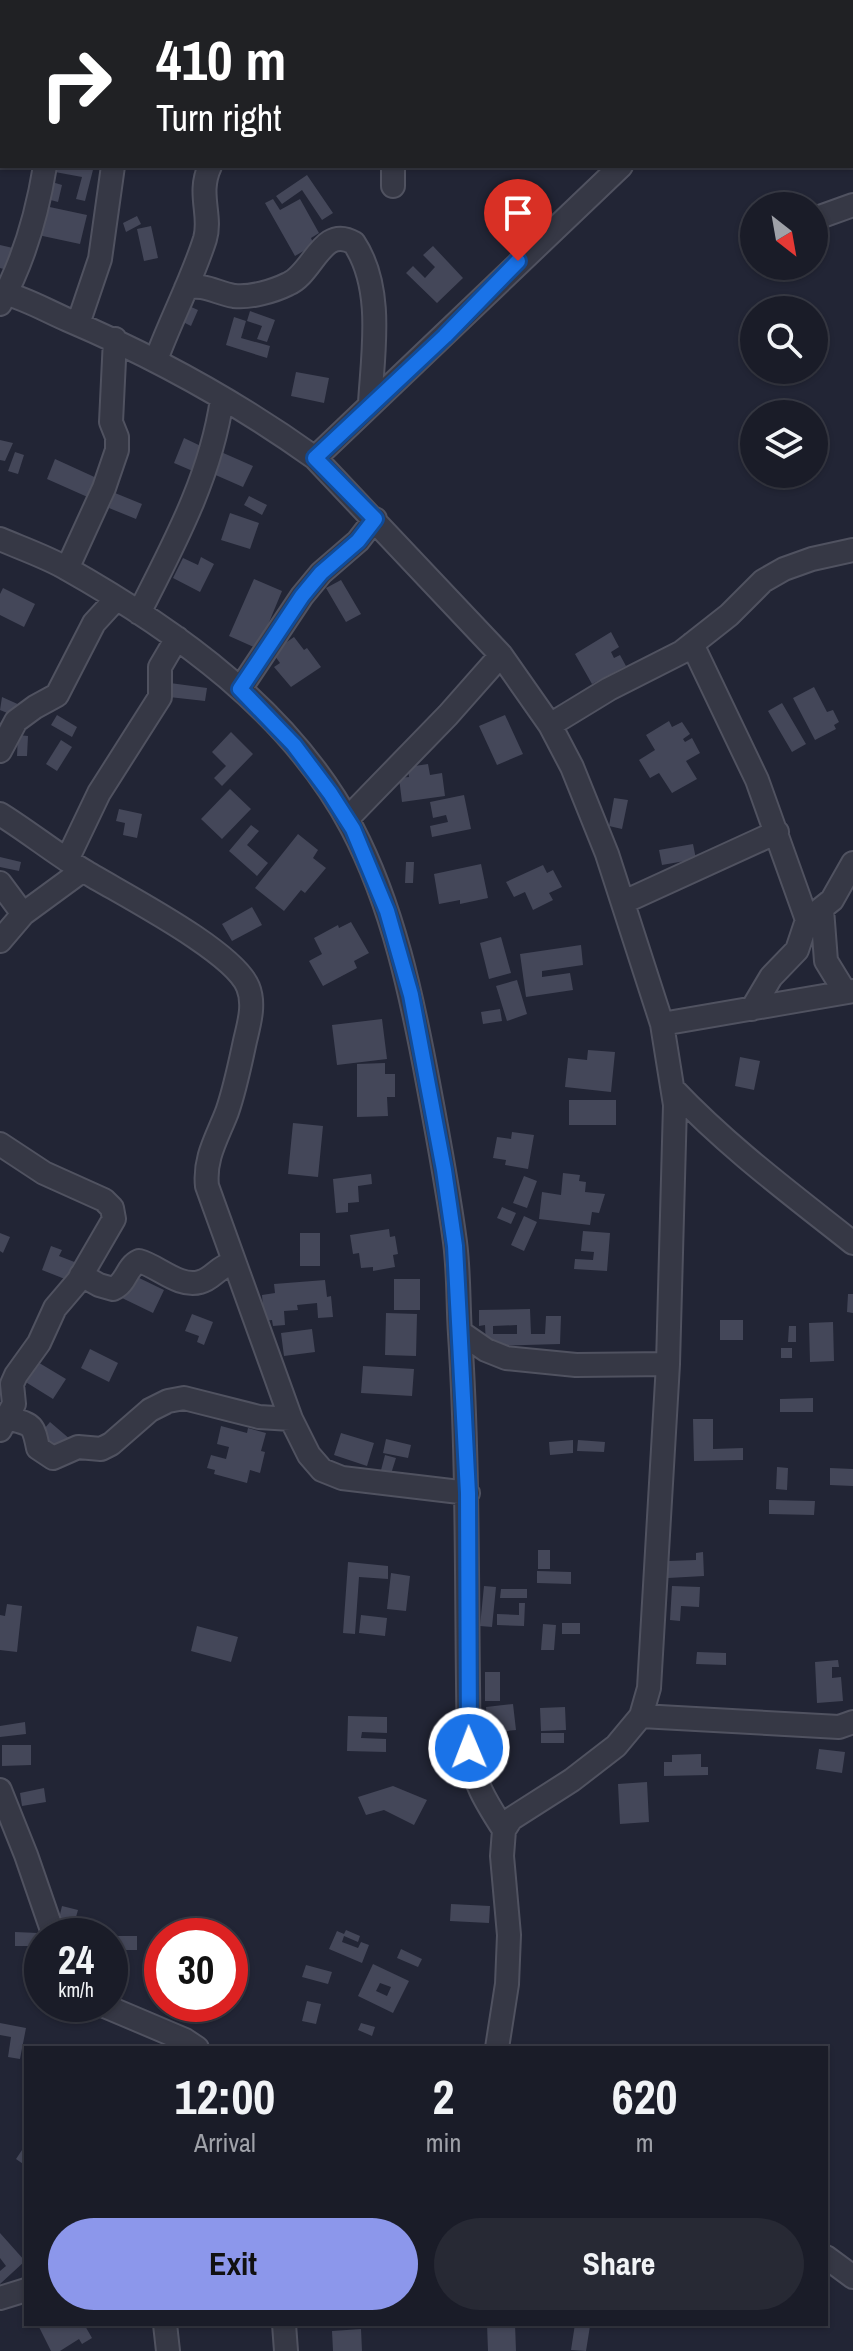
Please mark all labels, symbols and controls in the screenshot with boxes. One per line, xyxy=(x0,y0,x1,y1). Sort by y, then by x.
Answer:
text: 410 m xyxy=(156,22,286,97)
icon: right xyxy=(24,32,128,136)
text: Turn right xyxy=(156,94,281,142)
pin xyxy=(484,179,552,261)
icon: arrive xyxy=(496,191,540,235)
north arrow xyxy=(740,192,828,280)
map controls xyxy=(740,192,828,488)
button: search xyxy=(740,296,828,384)
button: layers xyxy=(740,400,828,488)
position arrow xyxy=(427,1706,511,1790)
speed limit sign: 30 xyxy=(144,1918,248,2022)
text: 24 xyxy=(58,1933,94,1986)
text: km/h xyxy=(58,1976,94,2003)
text: 12:00 xyxy=(175,2064,275,2129)
text: 2 xyxy=(433,2064,454,2129)
text: 620 xyxy=(612,2064,677,2129)
text: Arrival xyxy=(194,2125,256,2160)
text: min xyxy=(426,2125,461,2160)
text: m xyxy=(636,2125,654,2160)
button: Exit xyxy=(48,2218,418,2310)
button: Share xyxy=(434,2218,804,2310)

